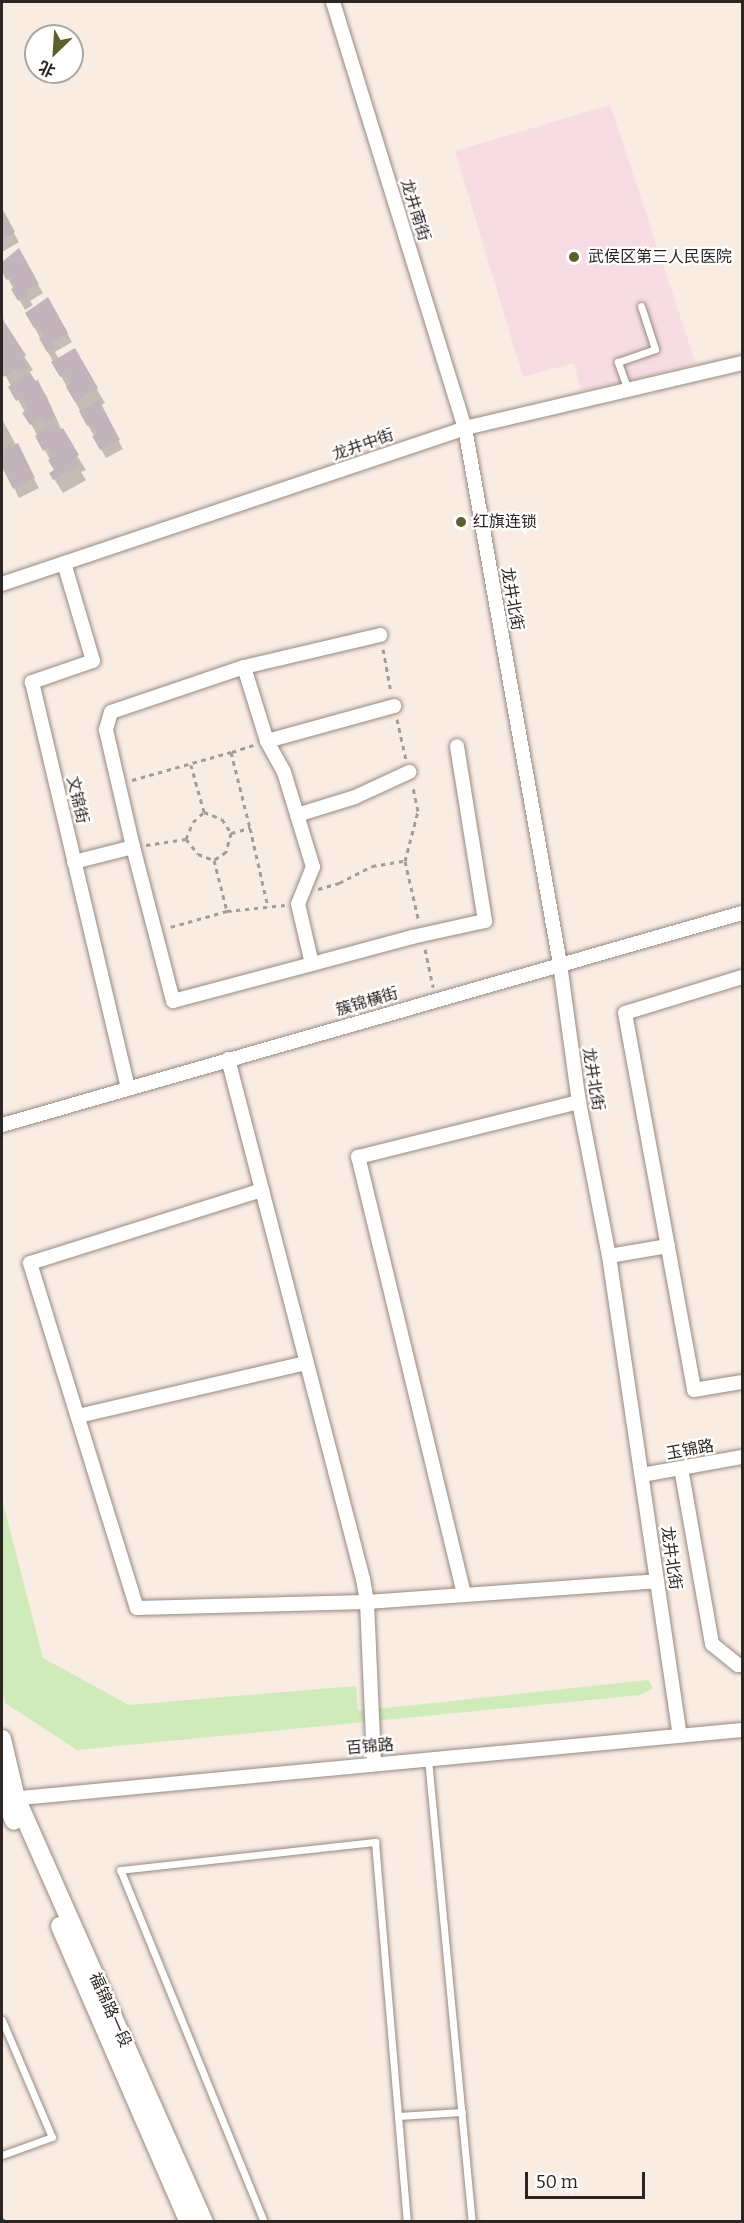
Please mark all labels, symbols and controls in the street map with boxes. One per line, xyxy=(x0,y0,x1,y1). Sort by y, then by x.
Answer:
north arrow xyxy=(24,24,84,84)
text: 北 xyxy=(36,57,58,81)
street label: 龙井南街 xyxy=(396,177,434,243)
place label: 武侯区第三人民医院 xyxy=(588,247,732,267)
marker: 武侯区第三人民医院 xyxy=(565,248,583,266)
street label: 龙井中街 xyxy=(330,426,396,464)
place label: 红旗连锁 xyxy=(473,512,537,532)
marker: 红旗连锁 xyxy=(454,515,468,529)
street label: 龙井北街 xyxy=(497,566,527,632)
street label: 文锦街 xyxy=(62,774,92,826)
street label: 簇锦横街 xyxy=(334,984,400,1020)
street label: 龙井北街 xyxy=(579,1046,607,1112)
street label: 玉锦路 xyxy=(665,1436,715,1464)
street label: 龙井北街 xyxy=(657,1525,685,1591)
street label: 百锦路 xyxy=(345,1735,395,1759)
street label: 福锦路一段 xyxy=(85,1970,135,2050)
scale bar xyxy=(528,2160,648,2198)
text: 50 m xyxy=(536,2171,578,2193)

